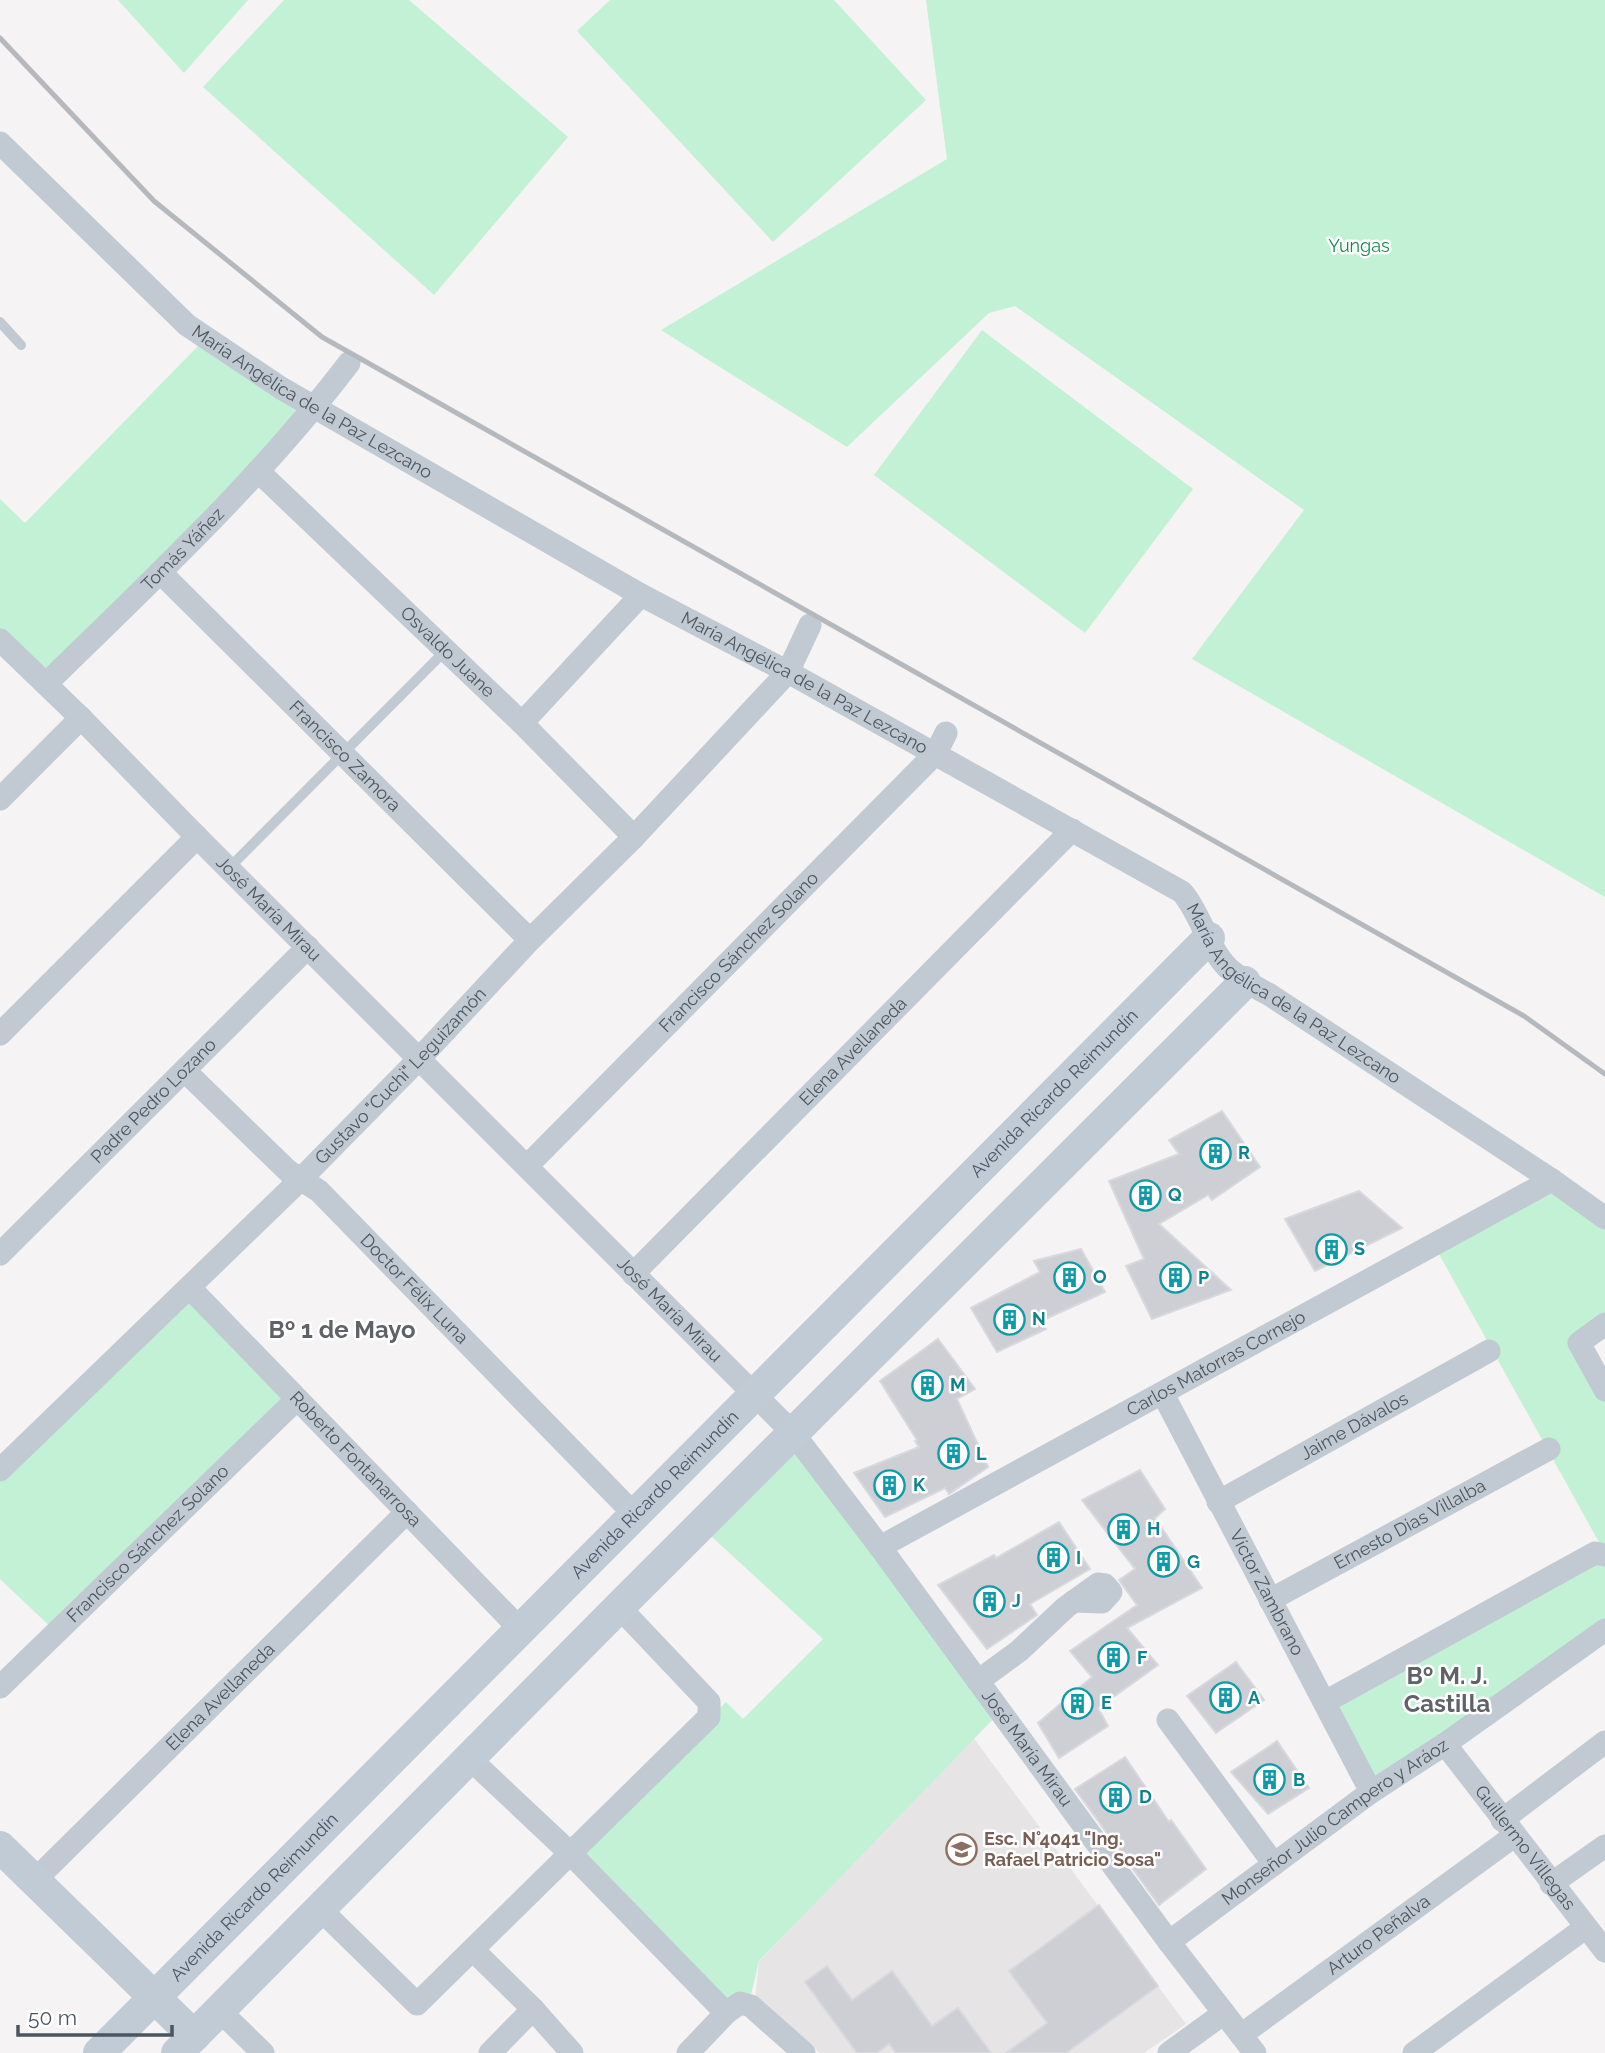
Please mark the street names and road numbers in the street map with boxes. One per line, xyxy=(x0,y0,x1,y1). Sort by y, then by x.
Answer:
street label: María Angélica de la Paz Lezcano xyxy=(188,320,436,483)
street label: Tomás Yáñez xyxy=(137,503,228,595)
street label: Osvaldo Juane xyxy=(396,602,500,702)
street label: María Angélica de la Paz Lezcano xyxy=(678,607,932,758)
street label: Francisco Zamora xyxy=(285,696,406,816)
street label: José María Mirau xyxy=(212,851,326,965)
street label: Francisco Sánchez Solano xyxy=(655,867,823,1036)
street label: María Angélica de la Paz Lezcano xyxy=(1182,899,1405,1088)
street label: Gustavo "Cuchi" Leguizamón xyxy=(310,983,490,1168)
street label: Elena Avellaneda xyxy=(795,993,911,1110)
street label: Avenida Ricardo Reimundín xyxy=(966,1005,1142,1182)
street label: Padre Pedro Lozano xyxy=(86,1033,221,1167)
street label: Doctor Félix Luna xyxy=(357,1229,473,1348)
street label: José María Mirau xyxy=(613,1252,727,1366)
street label: Carlos Matorras Cornejo xyxy=(1123,1306,1309,1420)
street label: Roberto Fontanarrosa xyxy=(286,1387,426,1531)
street label: Jaime Dávalos xyxy=(1297,1387,1412,1464)
street label: Avenida Ricardo Reimundín xyxy=(566,1406,743,1583)
street label: Francisco Sánchez Solano xyxy=(62,1460,233,1626)
street label: Ernesto Dias Villalba xyxy=(1330,1474,1489,1573)
street label: Víctor Zambrano xyxy=(1226,1526,1309,1659)
street label: Elena Avellaneda xyxy=(161,1638,278,1754)
street label: José María Mirau xyxy=(978,1685,1077,1810)
street label: Monseñor Julio Campero y Aráoz xyxy=(1217,1734,1452,1909)
street label: Guillermo Villegas xyxy=(1471,1781,1580,1914)
street label: Avenida Ricardo Reimundín xyxy=(166,1808,342,1985)
street label: Arturo Peñalva xyxy=(1322,1890,1434,1979)

